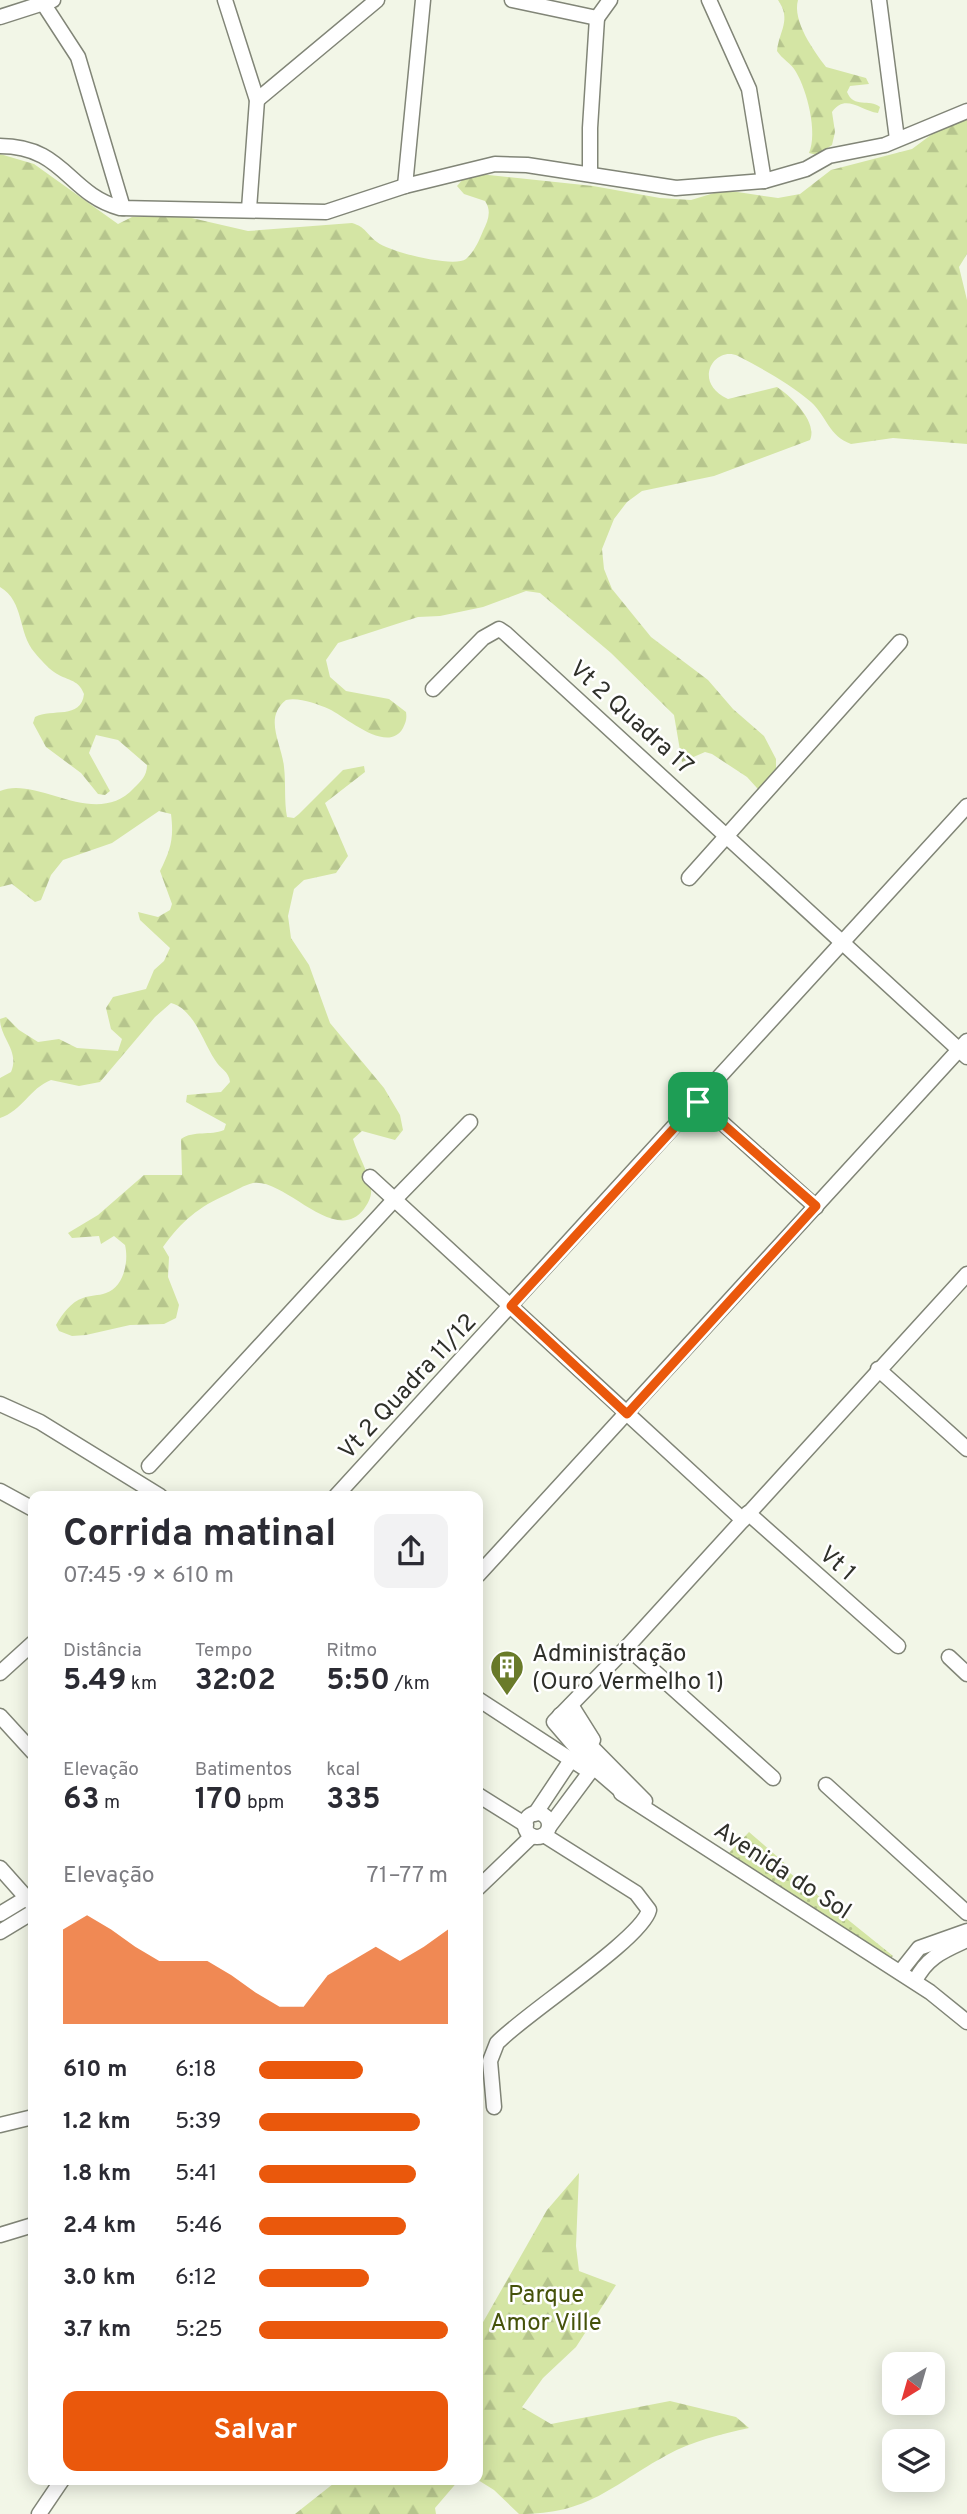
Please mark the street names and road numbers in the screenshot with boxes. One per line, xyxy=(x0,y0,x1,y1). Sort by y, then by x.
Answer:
street label: Vt 2 Quadra 17 xyxy=(562,655,699,782)
street label: Vt 2 Quadra 11/12 xyxy=(333,1308,484,1467)
street label: Vt 1 xyxy=(812,1540,861,1589)
street label: Avenida do Sol xyxy=(708,1816,856,1927)

